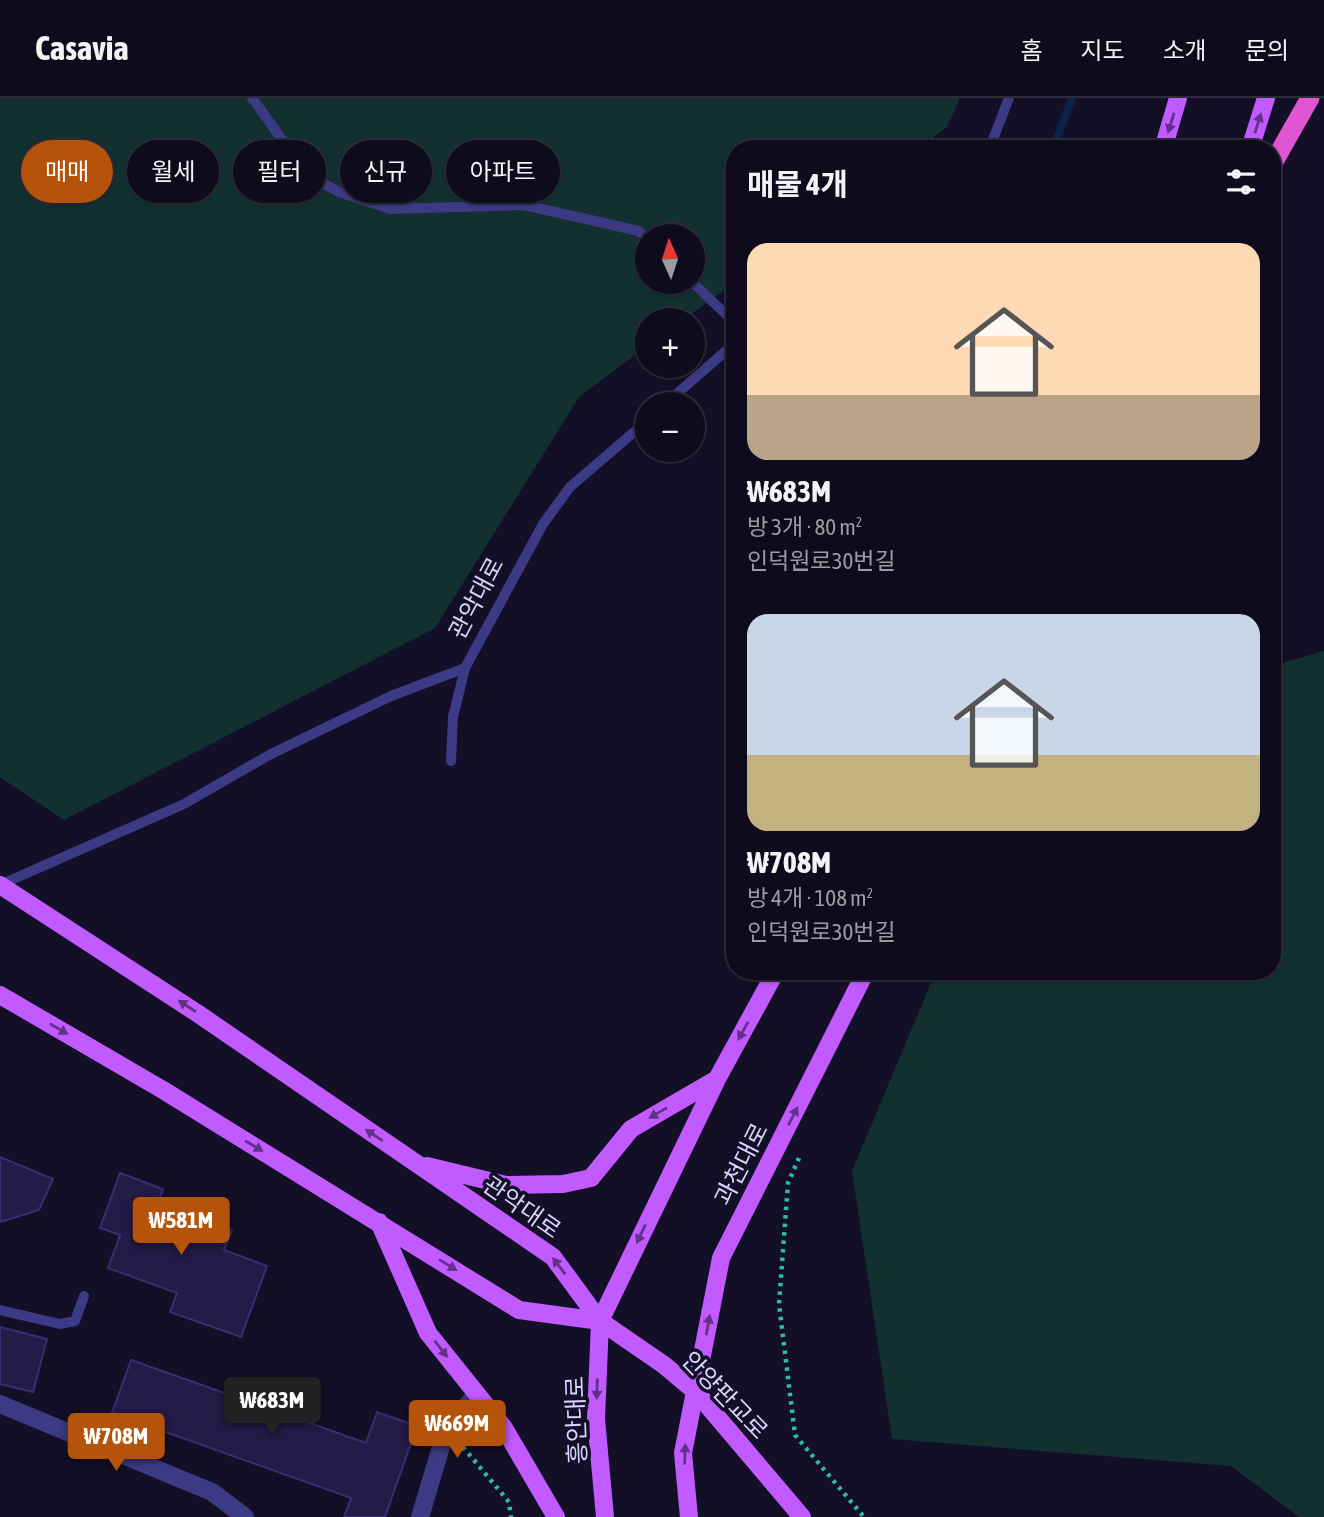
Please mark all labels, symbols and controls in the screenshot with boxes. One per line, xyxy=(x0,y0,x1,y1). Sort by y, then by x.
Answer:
text: Casavia xyxy=(35,29,129,67)
text: 홈 xyxy=(1020,37,1042,64)
text: 지도 xyxy=(1080,37,1125,64)
text: 소개 xyxy=(1163,37,1207,64)
text: 문의 xyxy=(1245,37,1289,64)
one-way arrow xyxy=(1165,113,1175,134)
one-way arrow xyxy=(1254,113,1264,134)
chip: 매매 xyxy=(21,140,113,203)
chip: 월세 xyxy=(127,140,219,203)
chip: 필터 xyxy=(233,140,326,203)
chip: 신규 xyxy=(340,140,432,203)
chip: 아파트 xyxy=(446,140,560,203)
icon: filters xyxy=(1222,163,1260,201)
text: 매물 4개 xyxy=(747,167,848,201)
north arrow xyxy=(635,224,705,294)
map controls xyxy=(635,224,705,462)
icon: home xyxy=(941,289,1067,415)
button: + xyxy=(635,308,705,378)
button: − xyxy=(635,392,705,462)
text: ₩683M xyxy=(747,474,831,508)
text: 방 3개 · 80 m² xyxy=(747,514,862,540)
text: 인덕원로30번길 xyxy=(747,548,896,574)
street label: 관악대로 xyxy=(443,553,509,643)
icon: home xyxy=(941,660,1067,786)
text: ₩708M xyxy=(747,845,831,879)
text: 방 4개 · 108 m² xyxy=(747,885,873,911)
text: 인덕원로30번길 xyxy=(747,919,896,945)
one-way arrow xyxy=(177,1000,196,1013)
one-way arrow xyxy=(737,1021,749,1041)
one-way arrow xyxy=(49,1023,68,1035)
one-way arrow xyxy=(788,1106,799,1126)
one-way arrow xyxy=(648,1107,667,1120)
street label: 과천대로 xyxy=(709,1119,773,1209)
one-way arrow xyxy=(365,1128,383,1142)
one-way arrow xyxy=(245,1139,264,1152)
street label: 관악대로 xyxy=(478,1171,566,1243)
pin: ₩581M xyxy=(132,1198,230,1257)
text: ₩581M xyxy=(149,1207,213,1233)
one-way arrow xyxy=(635,1224,647,1244)
one-way arrow xyxy=(552,1258,567,1276)
one-way arrow xyxy=(438,1259,457,1272)
one-way arrow xyxy=(703,1314,714,1336)
one-way arrow xyxy=(433,1339,448,1357)
street label: 안양판교로 xyxy=(677,1346,773,1444)
street label: 흥안대로 xyxy=(561,1375,591,1465)
pin: ₩683M xyxy=(223,1378,321,1437)
one-way arrow xyxy=(592,1379,603,1401)
text: ₩683M xyxy=(240,1387,304,1413)
pin: ₩669M xyxy=(408,1400,506,1460)
text: ₩669M xyxy=(425,1410,489,1436)
pin: ₩708M xyxy=(67,1414,165,1473)
text: ₩708M xyxy=(84,1423,148,1449)
one-way arrow xyxy=(679,1443,690,1465)

